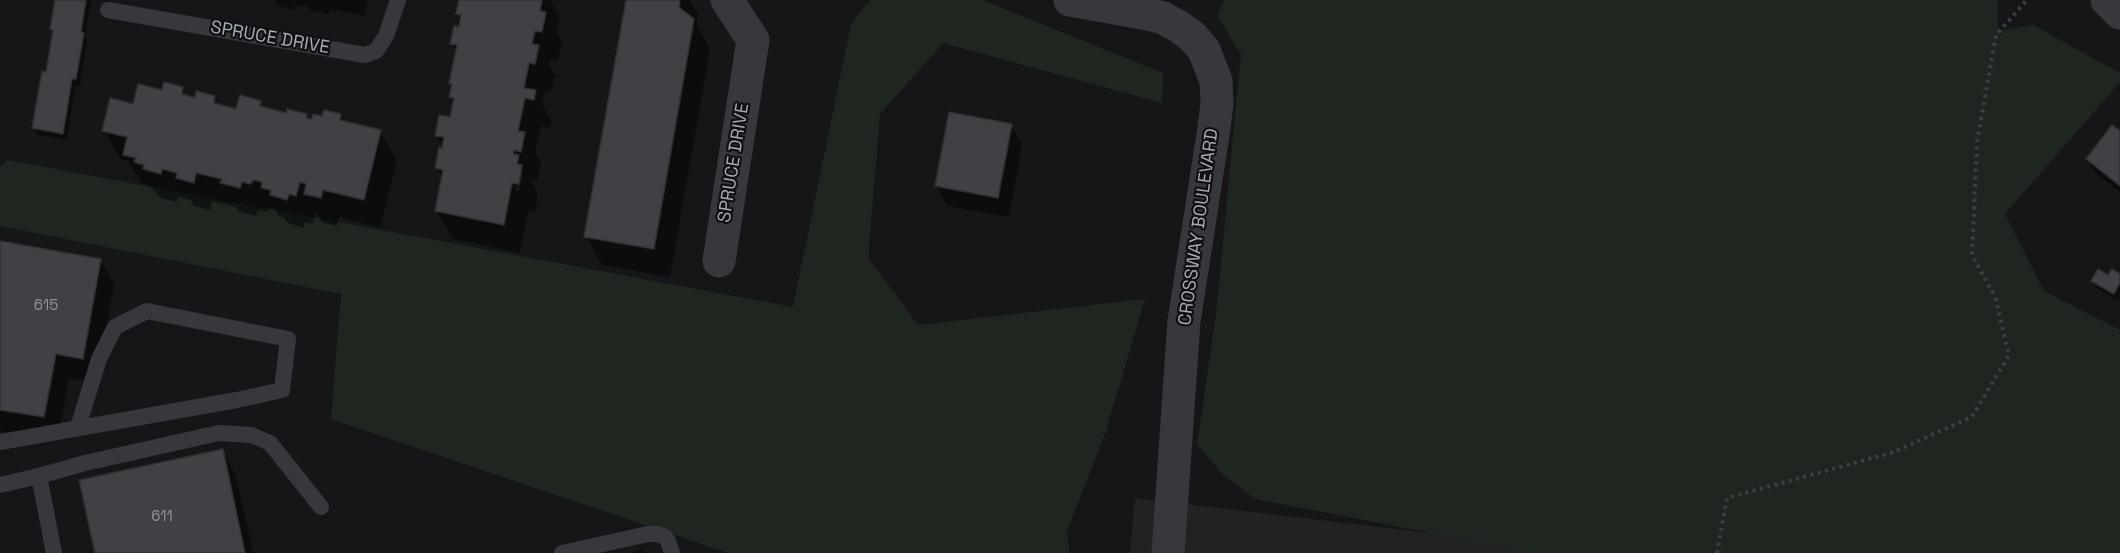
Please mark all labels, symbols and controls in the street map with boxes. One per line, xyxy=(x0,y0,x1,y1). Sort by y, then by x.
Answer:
street label: SPRUCE DRIVE xyxy=(209,17,331,59)
street label: SPRUCE DRIVE xyxy=(714,102,754,224)
street label: CROSSWAY BOULEVARD xyxy=(1174,127,1224,327)
house number: 615 xyxy=(34,297,58,315)
house number: 611 xyxy=(151,508,173,526)

